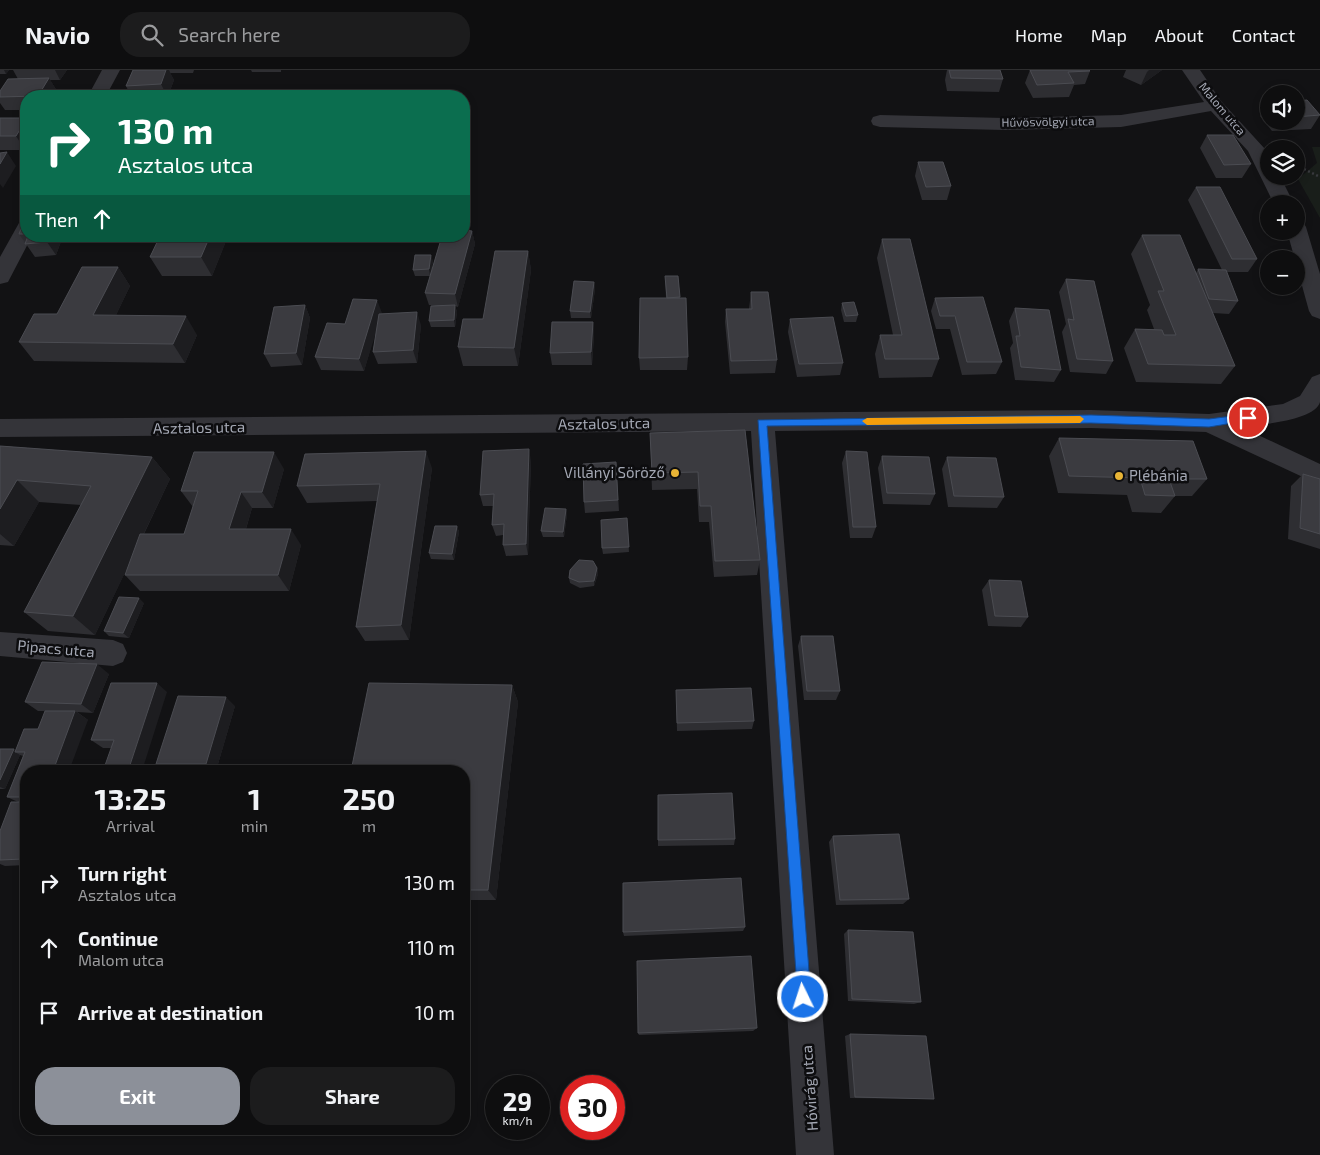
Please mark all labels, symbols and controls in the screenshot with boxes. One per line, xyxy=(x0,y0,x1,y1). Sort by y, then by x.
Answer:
search box xyxy=(120,12,470,57)
text: Navio xyxy=(25,20,90,49)
icon: search xyxy=(138,21,166,49)
text: Search here xyxy=(178,23,280,46)
text: Home xyxy=(1015,24,1063,46)
text: Map xyxy=(1091,24,1127,46)
text: About xyxy=(1155,24,1204,46)
text: Contact xyxy=(1232,24,1295,46)
street label: Malom utca xyxy=(1197,79,1249,138)
map controls xyxy=(1260,85,1305,295)
button: sound xyxy=(1260,85,1305,130)
text: 130 m xyxy=(118,109,213,151)
icon: right xyxy=(35,110,100,175)
street label: Hűvösvölgyi utca xyxy=(1001,113,1095,129)
button: layers xyxy=(1260,140,1305,185)
text: Asztalos utca xyxy=(118,151,253,177)
button: + xyxy=(1260,195,1305,240)
icon: ahead xyxy=(88,205,116,233)
text: Then xyxy=(35,208,78,231)
button: − xyxy=(1260,250,1305,295)
pin xyxy=(1227,397,1269,439)
icon: arrive xyxy=(1234,404,1262,432)
street label: Asztalos utca xyxy=(558,413,650,433)
street label: Asztalos utca xyxy=(153,417,245,437)
place label: Villányi Söröző xyxy=(564,463,665,481)
place label: Plébánia xyxy=(1129,466,1188,484)
marker: Villányi Söröző xyxy=(669,467,681,479)
marker: Plébánia xyxy=(1113,470,1125,482)
street label: Pipacs utca xyxy=(17,636,96,660)
text: 13:25 xyxy=(95,780,166,816)
text: 1 xyxy=(248,780,261,816)
text: 250 xyxy=(343,780,395,816)
text: Arrival xyxy=(106,816,155,835)
text: min xyxy=(241,816,268,835)
text: m xyxy=(362,816,376,835)
text: Turn right xyxy=(78,862,166,885)
icon: right xyxy=(35,869,63,897)
text: 130 m xyxy=(405,871,455,894)
text: Asztalos utca xyxy=(78,885,176,904)
text: Continue xyxy=(78,927,158,950)
icon: ahead xyxy=(35,934,63,962)
text: 110 m xyxy=(408,936,455,959)
text: Malom utca xyxy=(78,950,164,969)
position arrow xyxy=(776,970,828,1022)
icon: arrive xyxy=(35,999,63,1027)
text: Arrive at destination xyxy=(78,1001,263,1024)
text: 10 m xyxy=(415,1001,455,1024)
street label: Hóvirág utca xyxy=(797,1045,821,1132)
button: Exit xyxy=(35,1067,240,1125)
button: Share xyxy=(250,1067,455,1125)
speed limit sign: 30 xyxy=(560,1075,625,1140)
text: 29 xyxy=(503,1086,532,1116)
text: km/h xyxy=(503,1113,532,1127)

